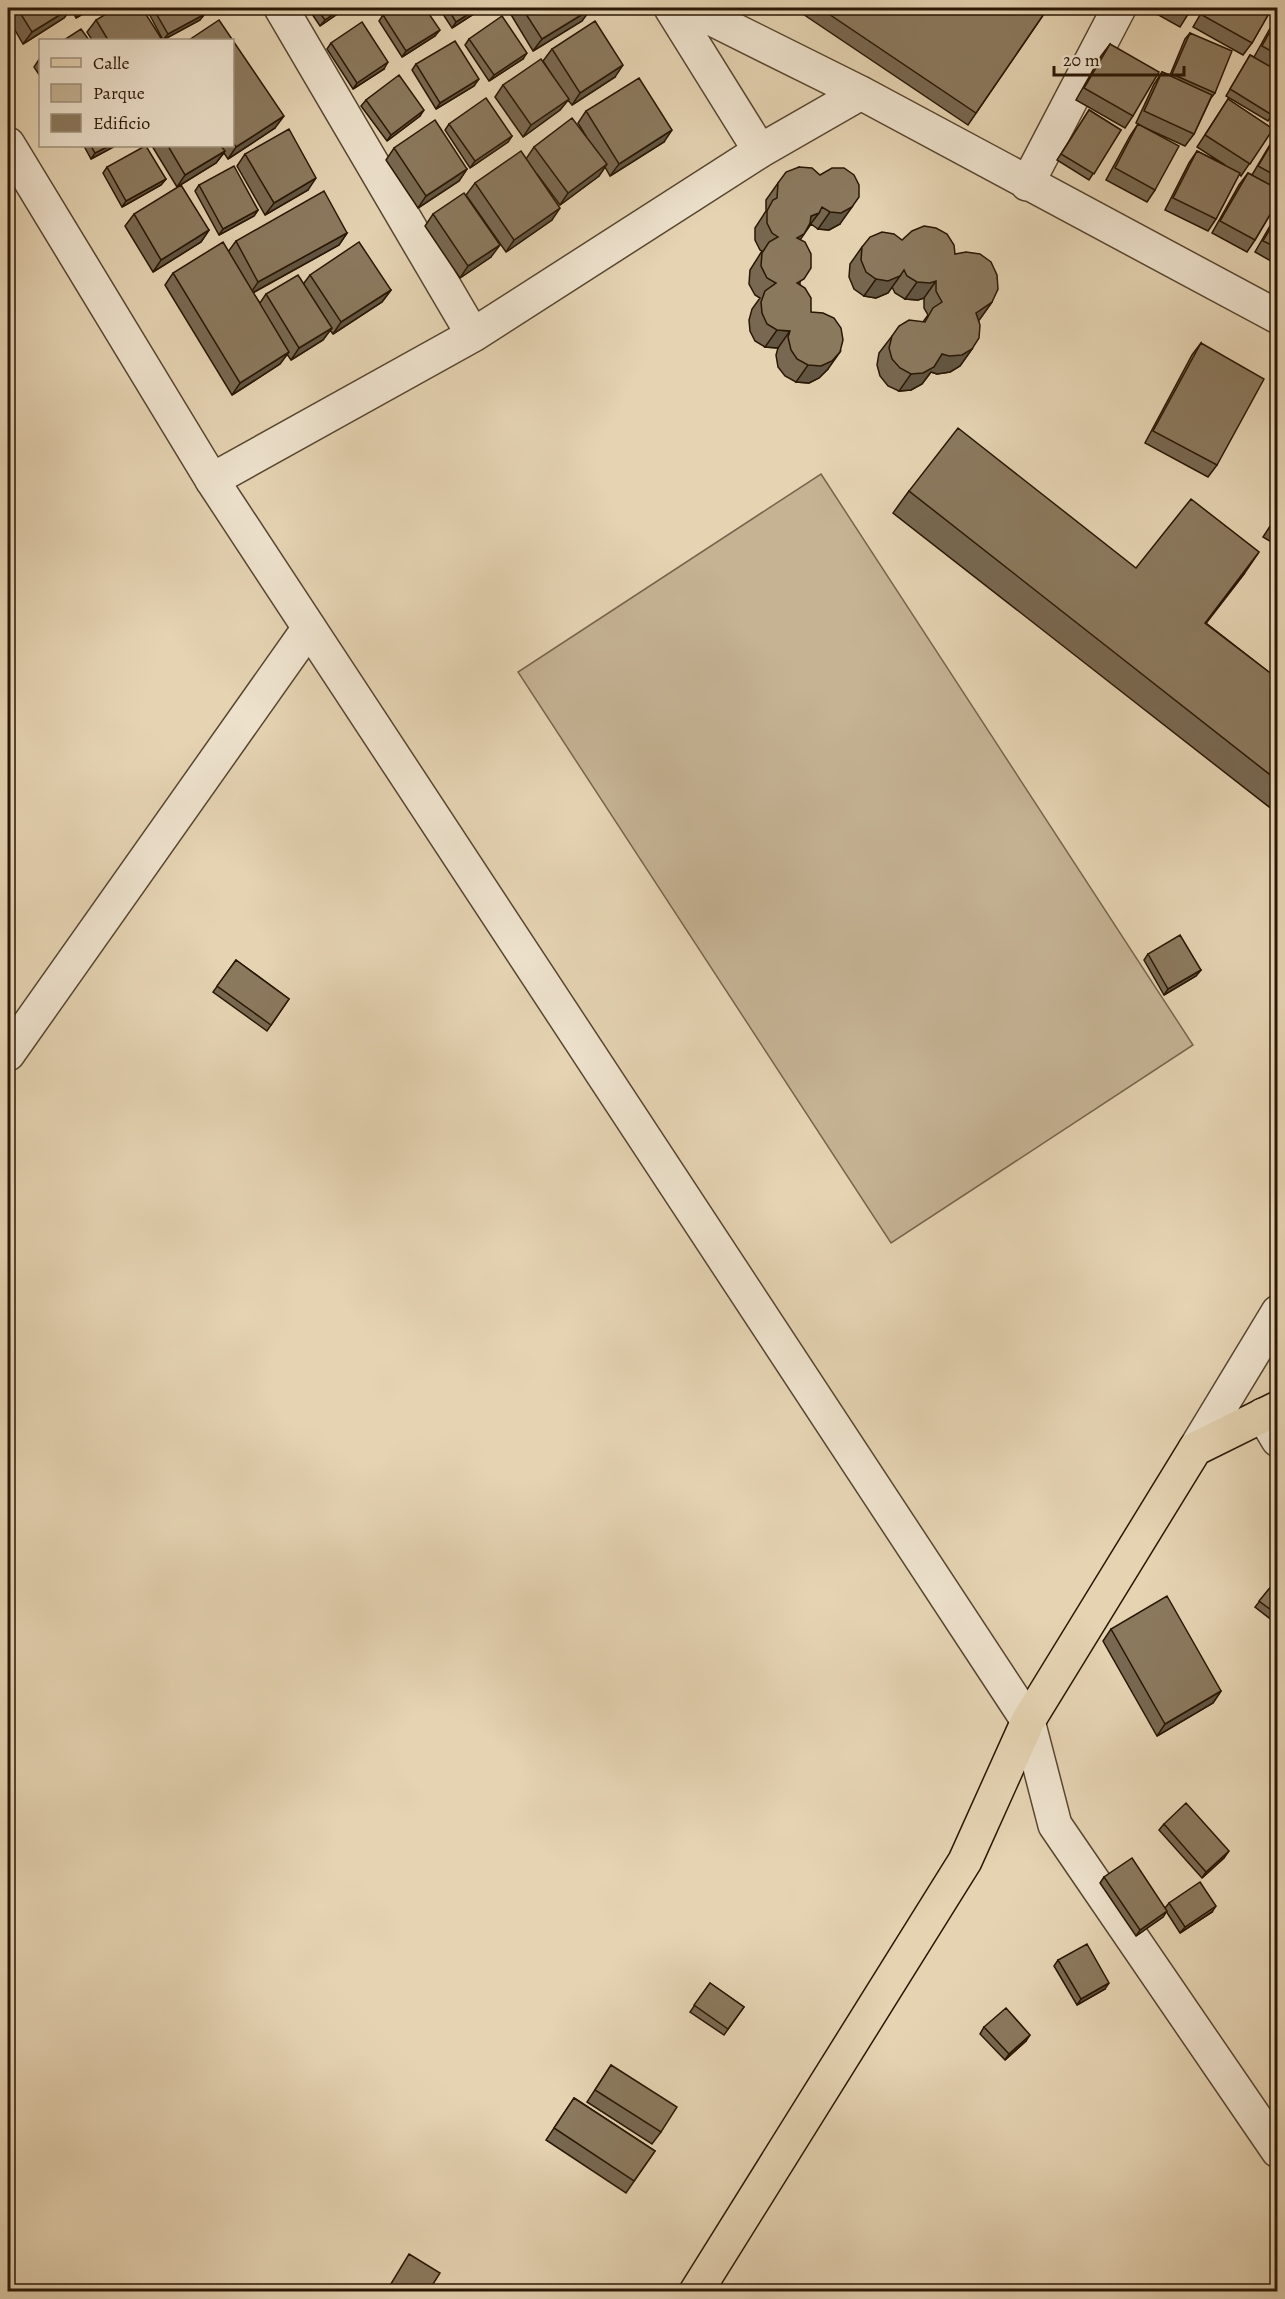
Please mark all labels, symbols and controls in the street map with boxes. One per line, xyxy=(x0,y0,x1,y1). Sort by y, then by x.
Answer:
legend xyxy=(39,39,234,147)
scale bar xyxy=(1054,39,1184,77)
text: 20 m xyxy=(1063,48,1100,72)
text: Calle xyxy=(93,51,130,75)
text: Parque xyxy=(93,81,145,105)
text: Edificio xyxy=(93,111,150,135)

